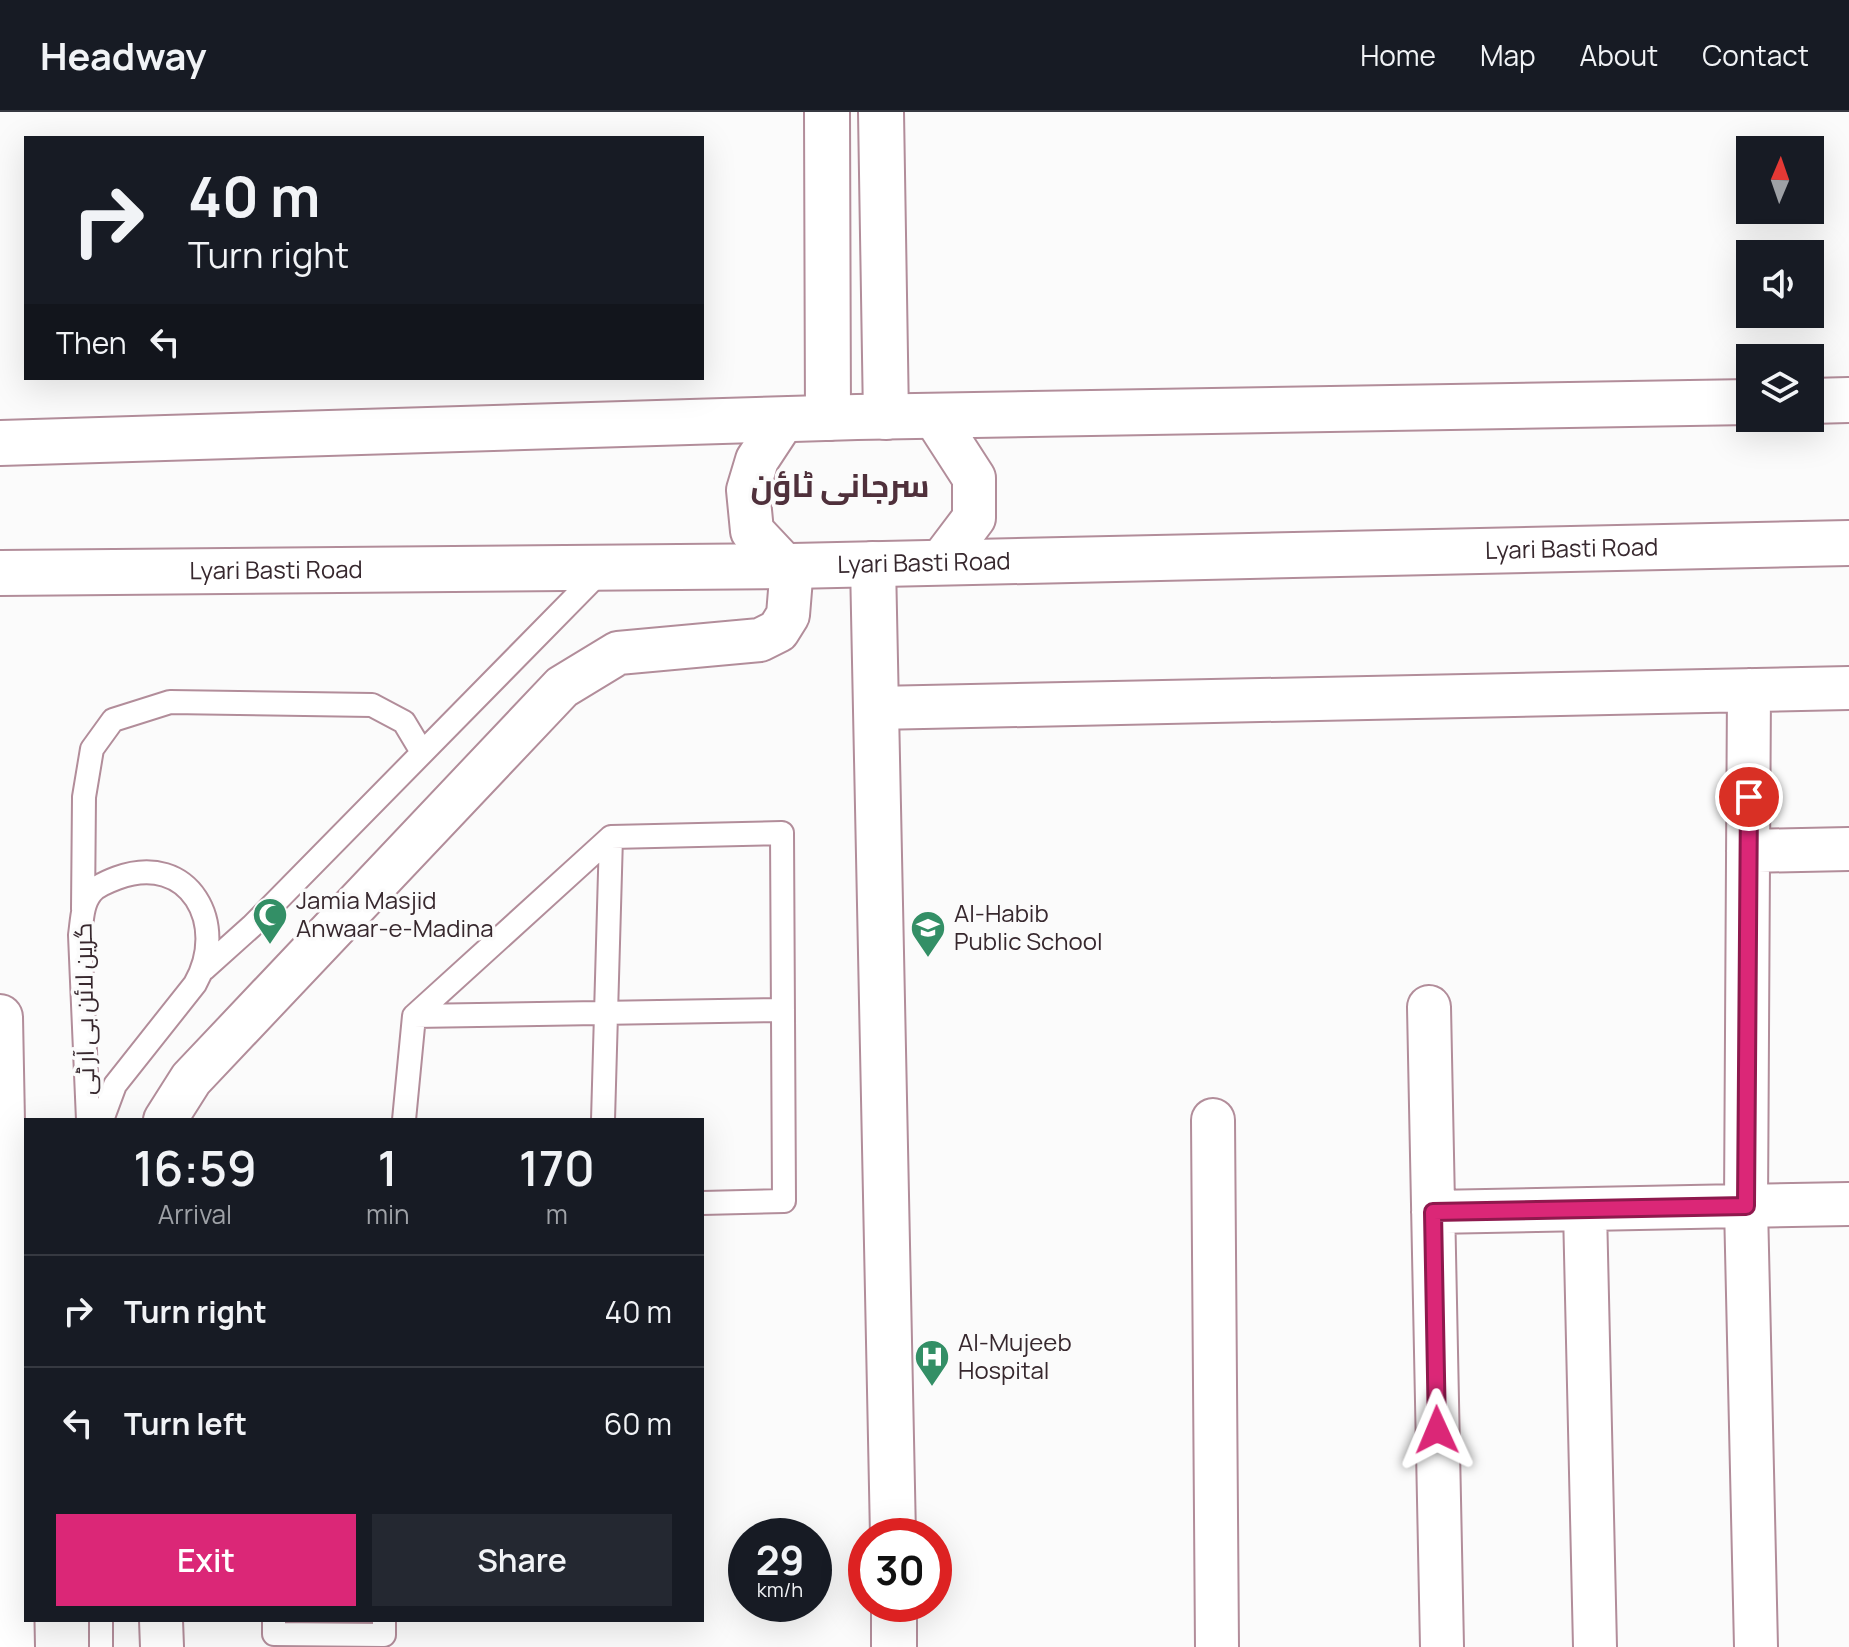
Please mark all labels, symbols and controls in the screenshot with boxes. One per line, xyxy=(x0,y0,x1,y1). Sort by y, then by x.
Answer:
text: Headway xyxy=(40,29,207,81)
text: Home xyxy=(1360,36,1436,74)
text: Map xyxy=(1480,36,1536,74)
text: About xyxy=(1580,36,1658,74)
text: Contact xyxy=(1702,36,1809,74)
north arrow xyxy=(1736,136,1824,224)
map controls xyxy=(1736,136,1824,432)
text: 40 m xyxy=(188,157,320,234)
icon: right xyxy=(56,168,160,272)
text: Turn right xyxy=(188,230,349,279)
button: sound xyxy=(1736,240,1824,328)
icon: left xyxy=(143,320,187,364)
text: Then xyxy=(56,322,127,363)
button: layers xyxy=(1736,344,1824,432)
district label: سرجانی ٹاؤن xyxy=(750,463,930,507)
street label: Lyari Basti Road xyxy=(1485,529,1659,566)
street label: Lyari Basti Road xyxy=(837,543,1011,580)
street label: Lyari Basti Road xyxy=(189,552,363,586)
pin xyxy=(1715,763,1783,831)
icon: arrive xyxy=(1727,775,1771,819)
place label: Jamia Masjid Anwaar-e-Madina xyxy=(296,883,494,944)
mosque icon: Jamia Masjid Anwaar-e-Madina xyxy=(251,896,289,946)
place label: Al-Habib Public School xyxy=(954,896,1103,957)
school or university icon: Al-Habib Public School xyxy=(909,909,947,959)
street label: گرین لائن بی آر ٹی xyxy=(65,923,102,1096)
text: 16:59 xyxy=(133,1135,257,1200)
text: 1 xyxy=(378,1135,398,1200)
text: 170 xyxy=(519,1135,595,1200)
text: Arrival xyxy=(158,1196,232,1232)
text: min xyxy=(366,1196,410,1232)
text: m xyxy=(546,1196,568,1232)
icon: right xyxy=(56,1289,100,1333)
text: Turn right xyxy=(124,1291,267,1332)
text: 40 m xyxy=(605,1291,672,1332)
place label: Al-Mujeeb Hospital xyxy=(958,1325,1072,1386)
hospital icon: Al-Mujeeb Hospital xyxy=(913,1338,951,1388)
position arrow xyxy=(1395,1388,1479,1472)
icon: left xyxy=(56,1401,100,1445)
text: Turn left xyxy=(124,1403,247,1444)
text: 60 m xyxy=(604,1403,672,1444)
button: Exit xyxy=(56,1514,356,1606)
button: Share xyxy=(372,1514,672,1606)
speed limit sign: 30 xyxy=(848,1518,952,1622)
text: 29 xyxy=(756,1532,804,1587)
text: km/h xyxy=(757,1576,803,1603)

